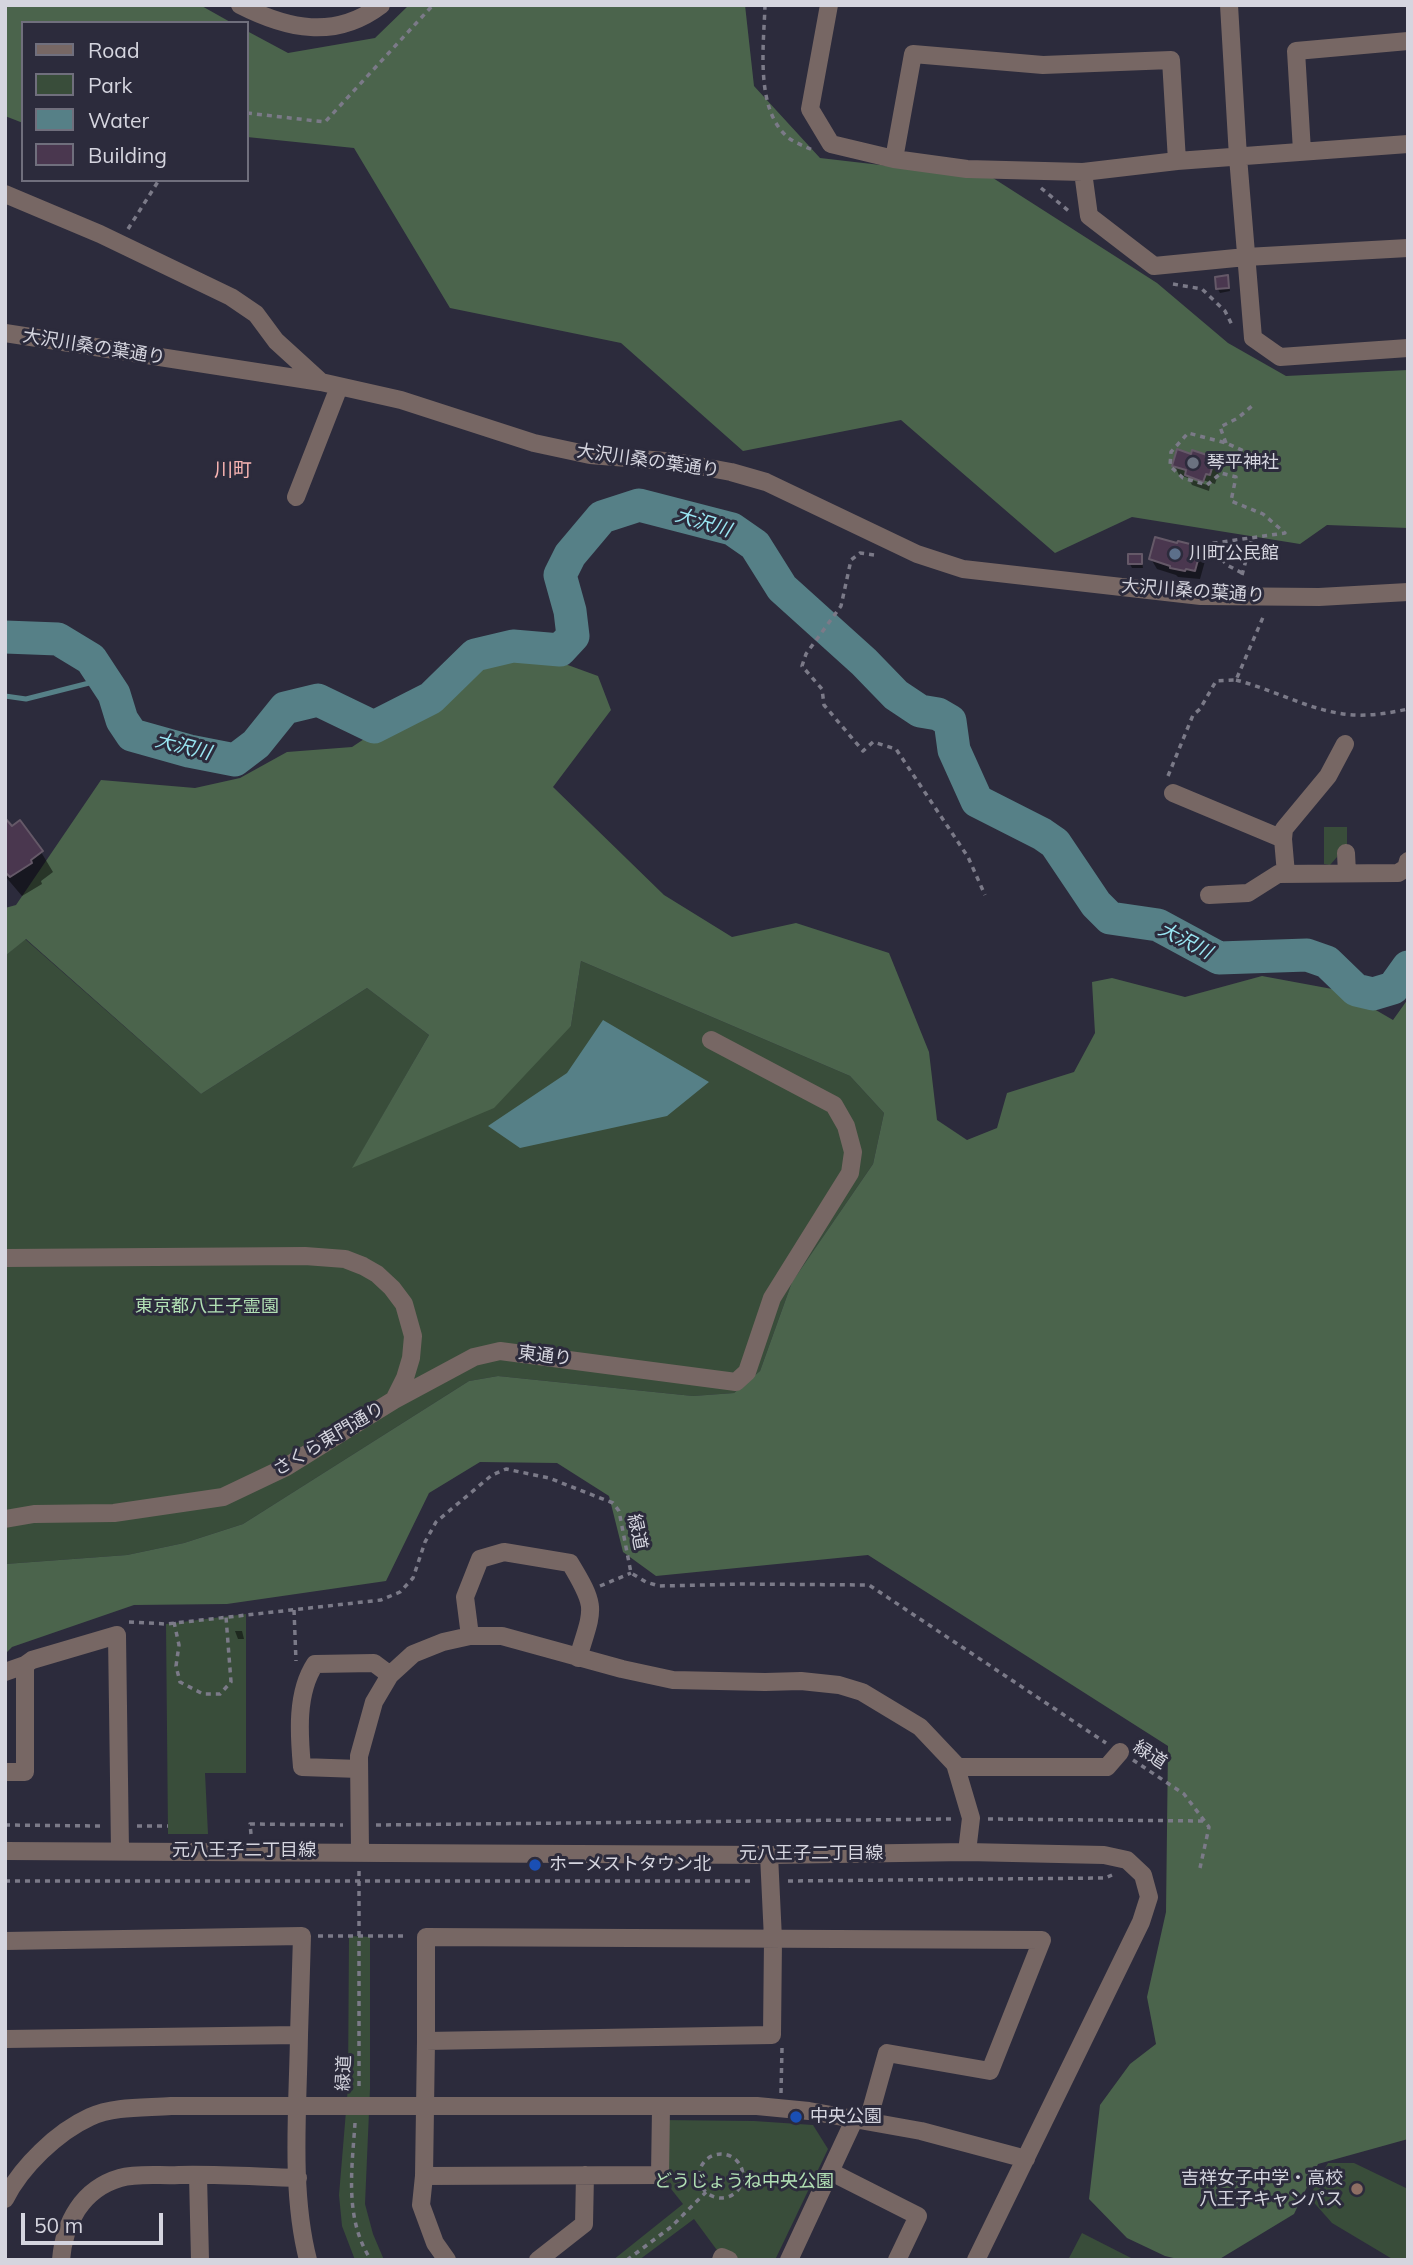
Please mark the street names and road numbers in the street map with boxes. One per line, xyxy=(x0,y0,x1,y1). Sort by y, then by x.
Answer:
street label: 大沢川桑の葉通り xyxy=(21,325,167,369)
street label: 大沢川桑の葉通り xyxy=(575,440,721,482)
street label: 大沢川桑の葉通り xyxy=(1120,575,1266,607)
street label: 東通り xyxy=(517,1342,573,1370)
street label: さくら東門通り xyxy=(269,1397,389,1481)
street label: 緑道 xyxy=(623,1512,651,1552)
street label: 緑道 xyxy=(1129,1736,1171,1774)
street label: 元八王子二丁目線 xyxy=(172,1840,316,1862)
street label: 元八王子二丁目線 xyxy=(739,1843,883,1865)
street label: 緑道 xyxy=(333,2055,355,2091)

